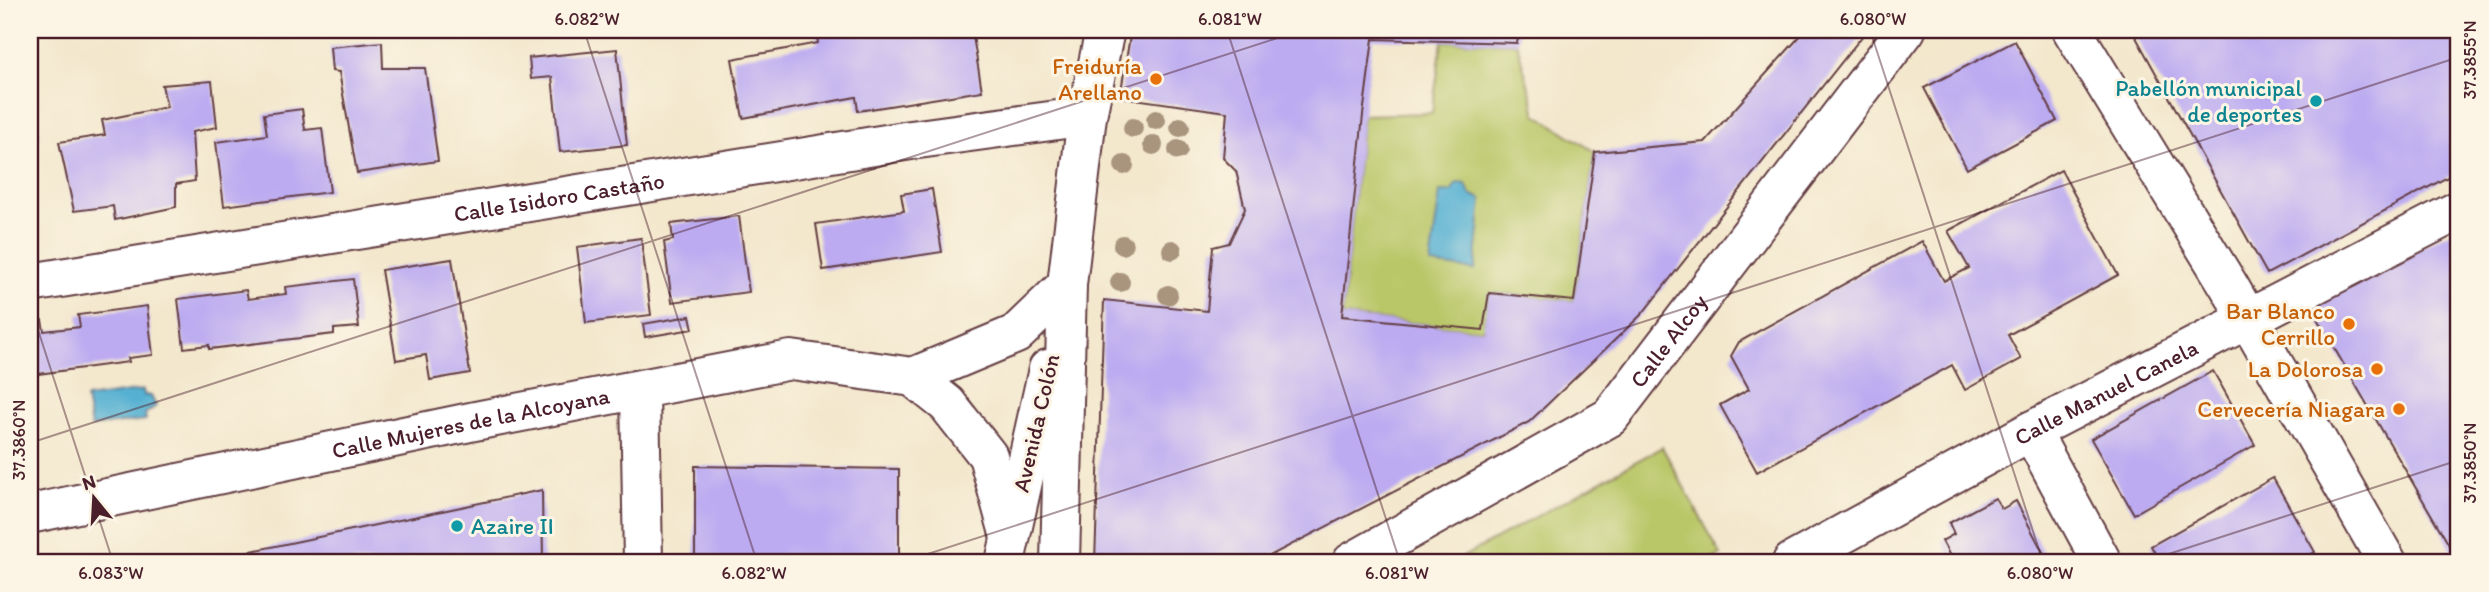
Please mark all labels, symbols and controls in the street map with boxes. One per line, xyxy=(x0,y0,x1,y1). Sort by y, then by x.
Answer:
text: 6.082°W xyxy=(554,8,620,30)
text: 6.081°W xyxy=(1198,8,1262,30)
text: 6.080°W xyxy=(1840,8,1906,30)
text: 37.3855°N xyxy=(2459,20,2481,100)
place label: Freiduría Arellano xyxy=(1052,52,1142,106)
marker: Freiduría Arellano xyxy=(1148,71,1164,87)
place label: Pabellón municipal de deportes xyxy=(2115,74,2302,128)
marker: Pabellón municipal de deportes xyxy=(2308,93,2324,109)
street label: Calle Isidoro Castaño xyxy=(452,166,667,228)
street label: Calle Alcoy xyxy=(1624,288,1713,393)
place label: Bar Blanco Cerrillo xyxy=(2226,297,2335,351)
marker: Bar Blanco Cerrillo xyxy=(2341,316,2357,332)
street label: Calle Manuel Canela xyxy=(2009,333,2203,451)
street label: Avenida Colón xyxy=(1007,351,1065,495)
place label: La Dolorosa xyxy=(2248,355,2363,383)
marker: La Dolorosa xyxy=(2369,361,2385,377)
street label: Calle Mujeres de la Alcoyana xyxy=(329,381,612,465)
place label: Cervecería Niagara xyxy=(2197,395,2385,423)
text: 37.3860°N xyxy=(8,400,30,480)
marker: Cervecería Niagara xyxy=(2391,401,2407,417)
text: 37.3850°N xyxy=(2459,423,2481,503)
north arrow xyxy=(60,462,130,532)
text: N xyxy=(79,469,99,495)
place label: Azaire II xyxy=(471,512,554,540)
marker: Azaire II xyxy=(449,518,465,534)
text: 6.083°W xyxy=(78,562,144,584)
text: 6.082°W xyxy=(721,562,787,584)
text: 6.081°W xyxy=(1365,562,1429,584)
text: 6.080°W xyxy=(2007,562,2073,584)

